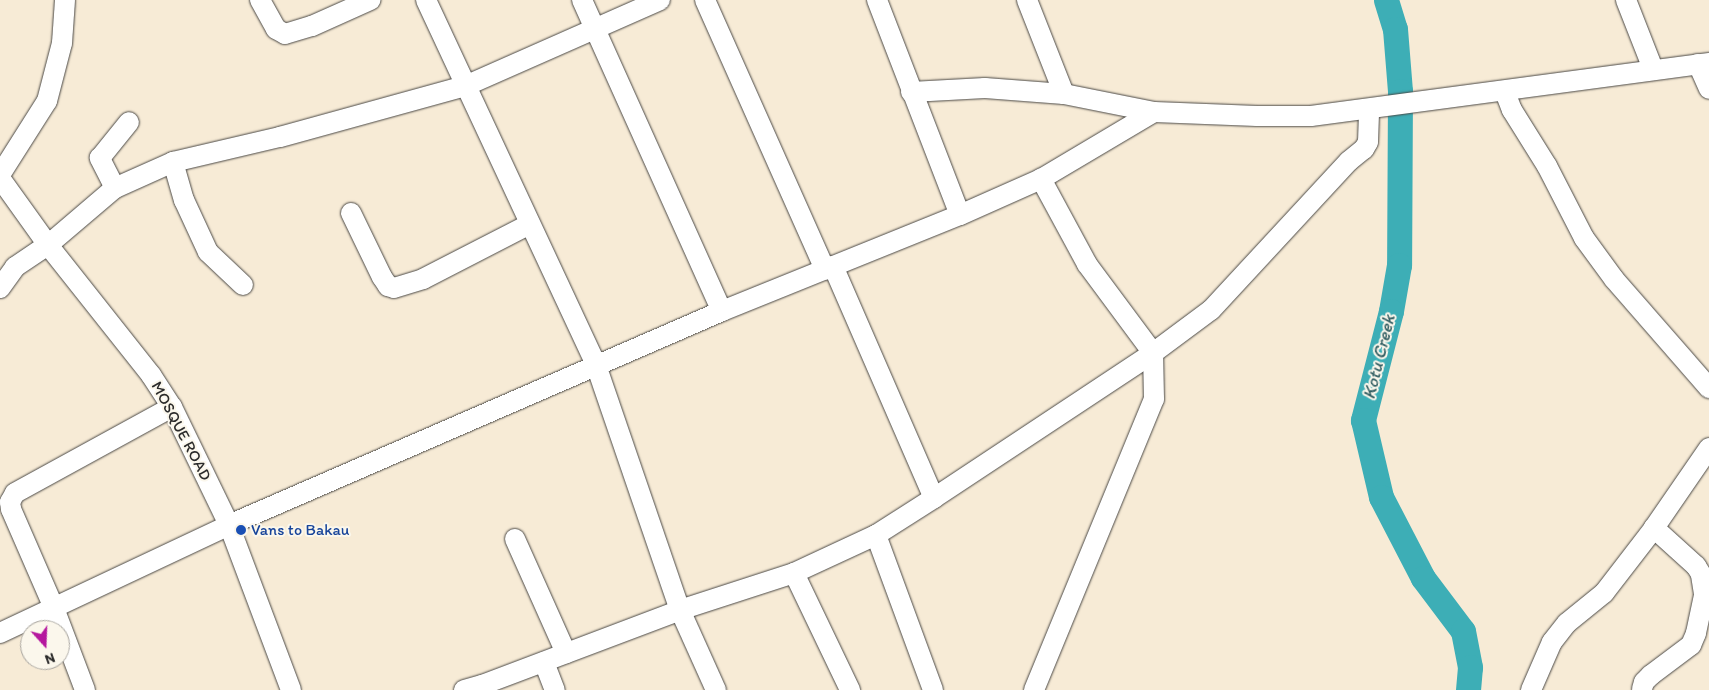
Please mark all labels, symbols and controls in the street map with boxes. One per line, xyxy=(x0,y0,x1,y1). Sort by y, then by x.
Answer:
water label: Kotu Creek xyxy=(1358,313,1400,401)
street label: MOSQUE ROAD xyxy=(147,378,215,484)
place label: Vans to Bakau xyxy=(251,520,349,540)
marker: Vans to Bakau xyxy=(235,524,247,536)
north arrow xyxy=(20,620,70,670)
text: N xyxy=(43,649,57,668)

